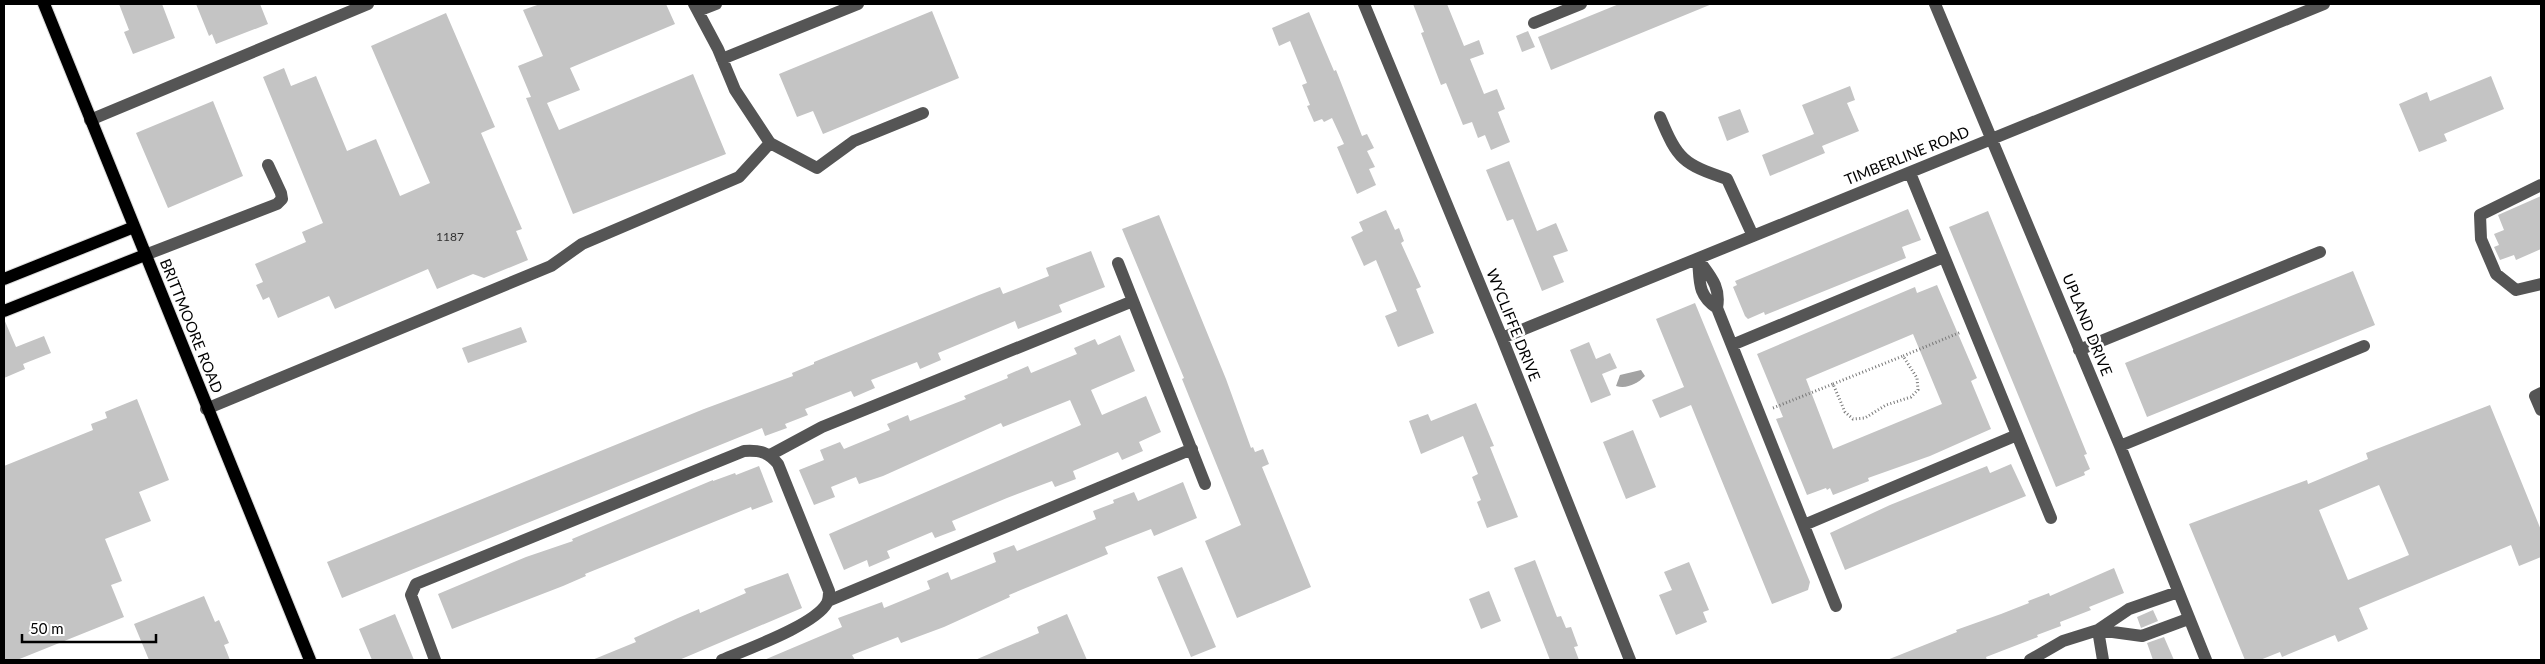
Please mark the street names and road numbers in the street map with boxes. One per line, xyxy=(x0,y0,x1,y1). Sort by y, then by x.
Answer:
street label: TIMBERLINE ROAD xyxy=(1842,122,1972,188)
street label: BRITTMOORE ROAD xyxy=(157,256,227,395)
street label: WYCLIFFE DRIVE xyxy=(1483,266,1545,383)
street label: UPLAND DRIVE xyxy=(2059,271,2117,378)

